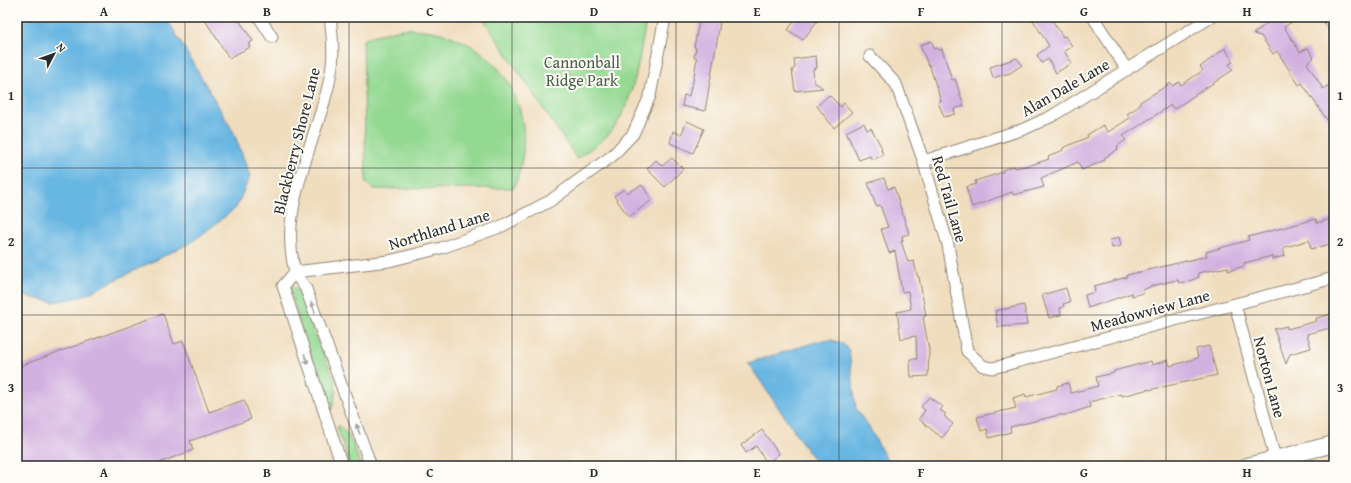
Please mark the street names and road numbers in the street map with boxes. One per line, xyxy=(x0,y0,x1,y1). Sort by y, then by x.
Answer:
street label: Alan Dale Lane xyxy=(1016,52,1114,122)
street label: Blackberry Shore Lane xyxy=(266,65,326,217)
street label: Red Tail Lane xyxy=(926,153,974,245)
street label: Northland Lane xyxy=(385,202,493,256)
street label: Meadowview Lane xyxy=(1088,283,1212,337)
street label: Norton Lane xyxy=(1248,334,1292,420)

